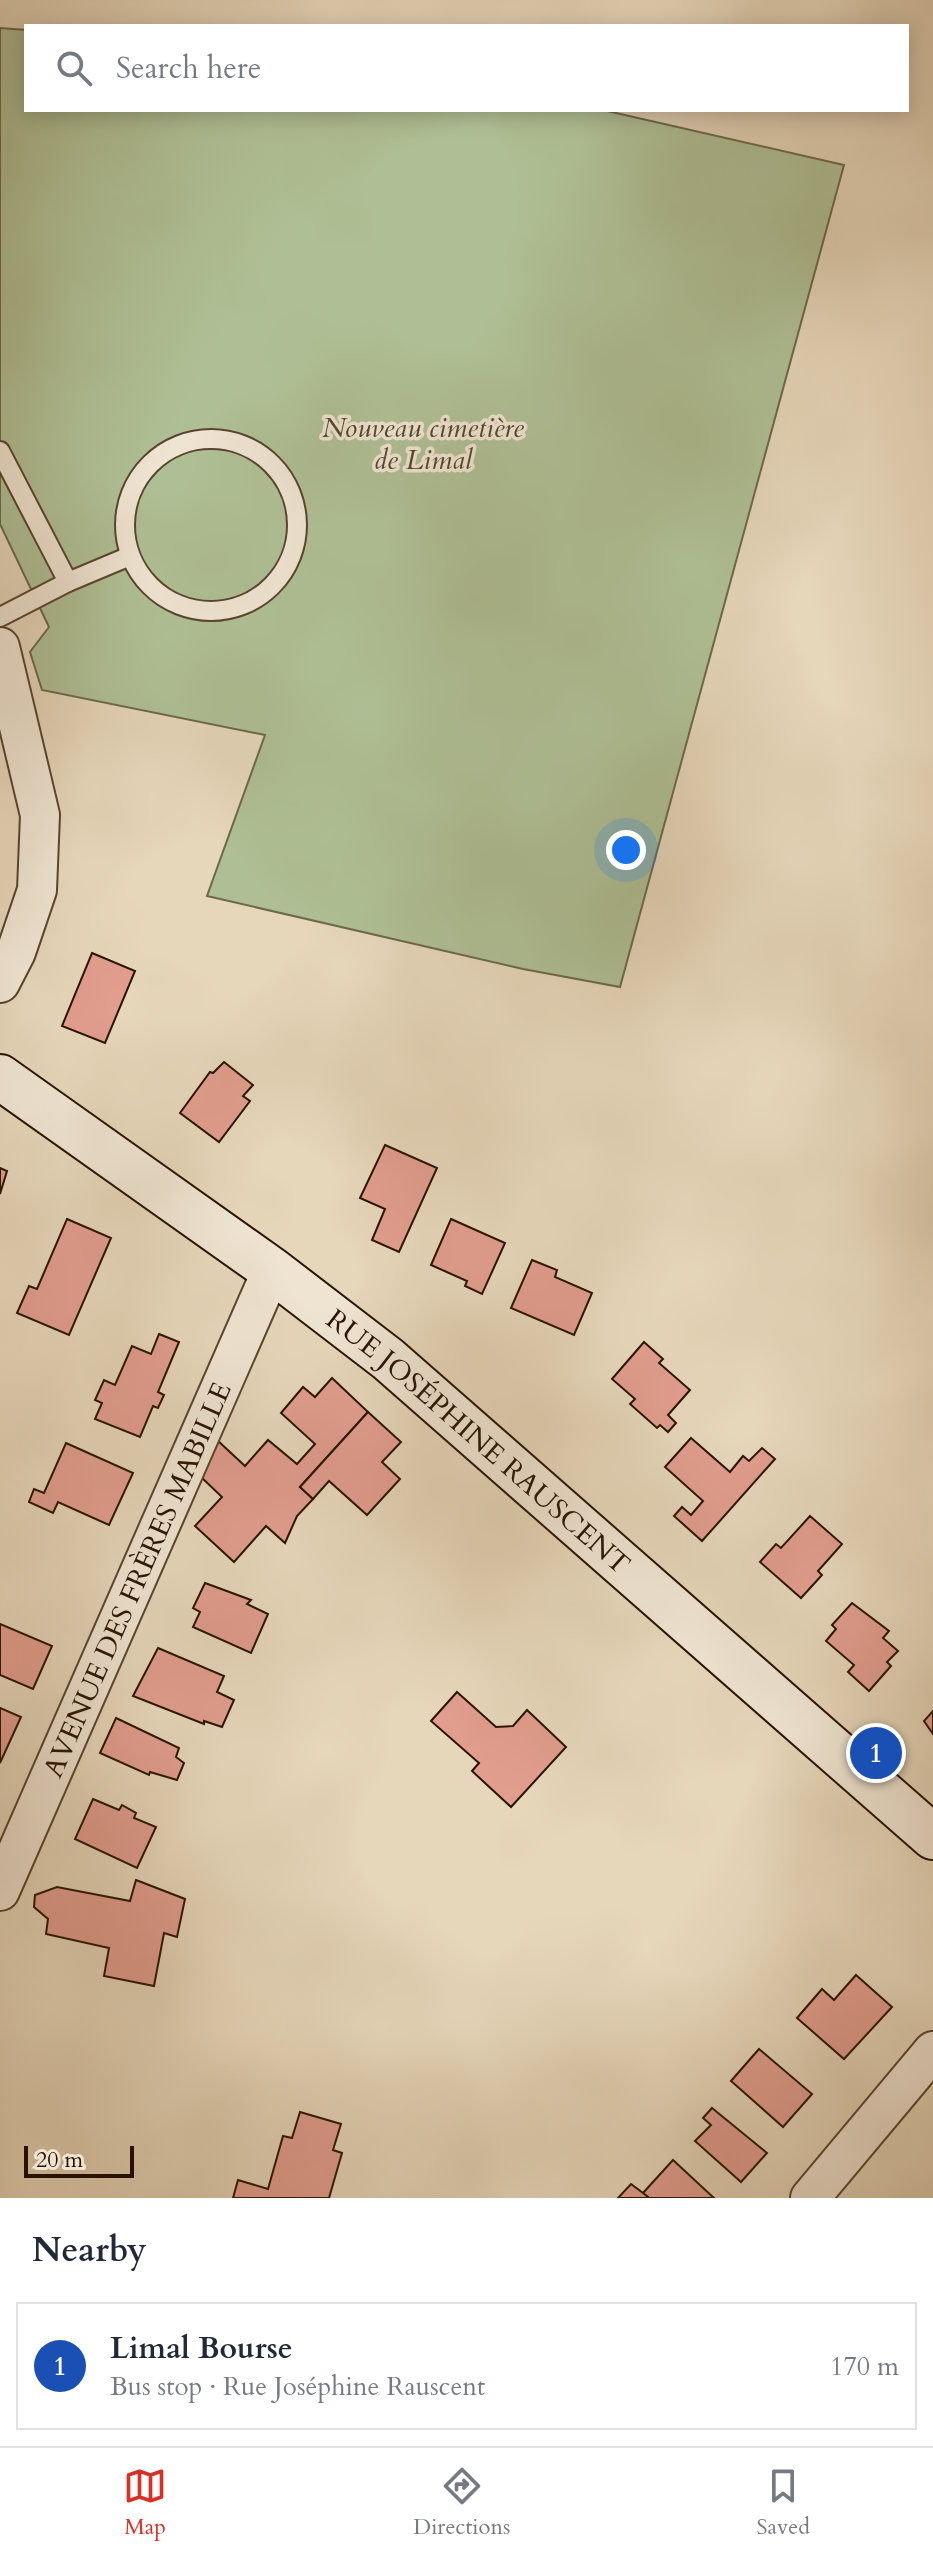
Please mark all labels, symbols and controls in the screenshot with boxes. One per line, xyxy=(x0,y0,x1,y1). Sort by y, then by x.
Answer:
search box xyxy=(24,24,909,112)
icon: search xyxy=(52,46,96,90)
text: Search here xyxy=(116,48,261,89)
park label: Nouveau cimetière de Limal xyxy=(322,409,524,479)
your location xyxy=(606,830,646,870)
street label: RUE JOSÉPHINE RAUSCENT xyxy=(318,1301,638,1583)
street label: AVENUE DES FRÈRES MABILLE xyxy=(34,1376,241,1784)
pin: 1 xyxy=(850,1723,902,1783)
scale bar xyxy=(24,2142,134,2178)
text: 20 m xyxy=(36,2145,83,2175)
text: Nearby xyxy=(32,2227,147,2273)
text: Limal Bourse xyxy=(110,2328,293,2369)
text: 1 xyxy=(53,2349,67,2384)
text: 170 m xyxy=(830,2349,899,2384)
text: Bus stop · Rue Joséphine Rauscent xyxy=(110,2369,485,2404)
tab: Map xyxy=(123,2464,167,2542)
tab: Directions xyxy=(413,2464,510,2542)
tab: Saved xyxy=(757,2464,810,2542)

